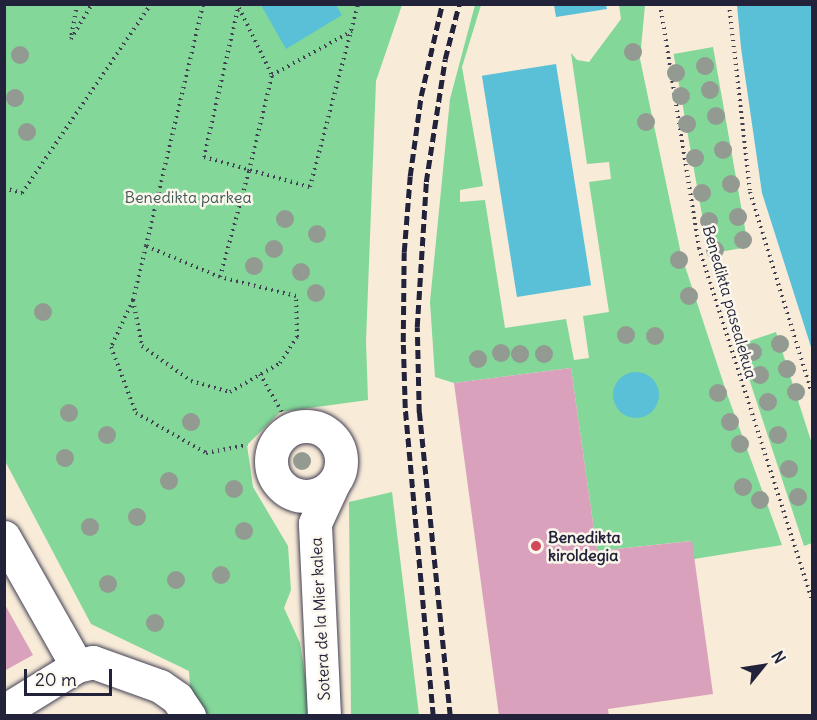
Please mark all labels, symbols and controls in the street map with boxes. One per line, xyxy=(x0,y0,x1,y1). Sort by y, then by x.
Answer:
park label: Benedikta parkea xyxy=(124,187,252,207)
street label: Benedikta pasealekua xyxy=(699,223,761,381)
place label: Benedikta kiroldegia xyxy=(548,527,621,565)
street label: Sotera de la Mier kalea xyxy=(306,537,334,701)
marker: Benedikta kiroldegia xyxy=(529,539,543,553)
north arrow xyxy=(733,636,793,696)
text: N xyxy=(767,647,790,667)
scale bar xyxy=(27,657,116,695)
text: 20 m xyxy=(35,668,77,691)

